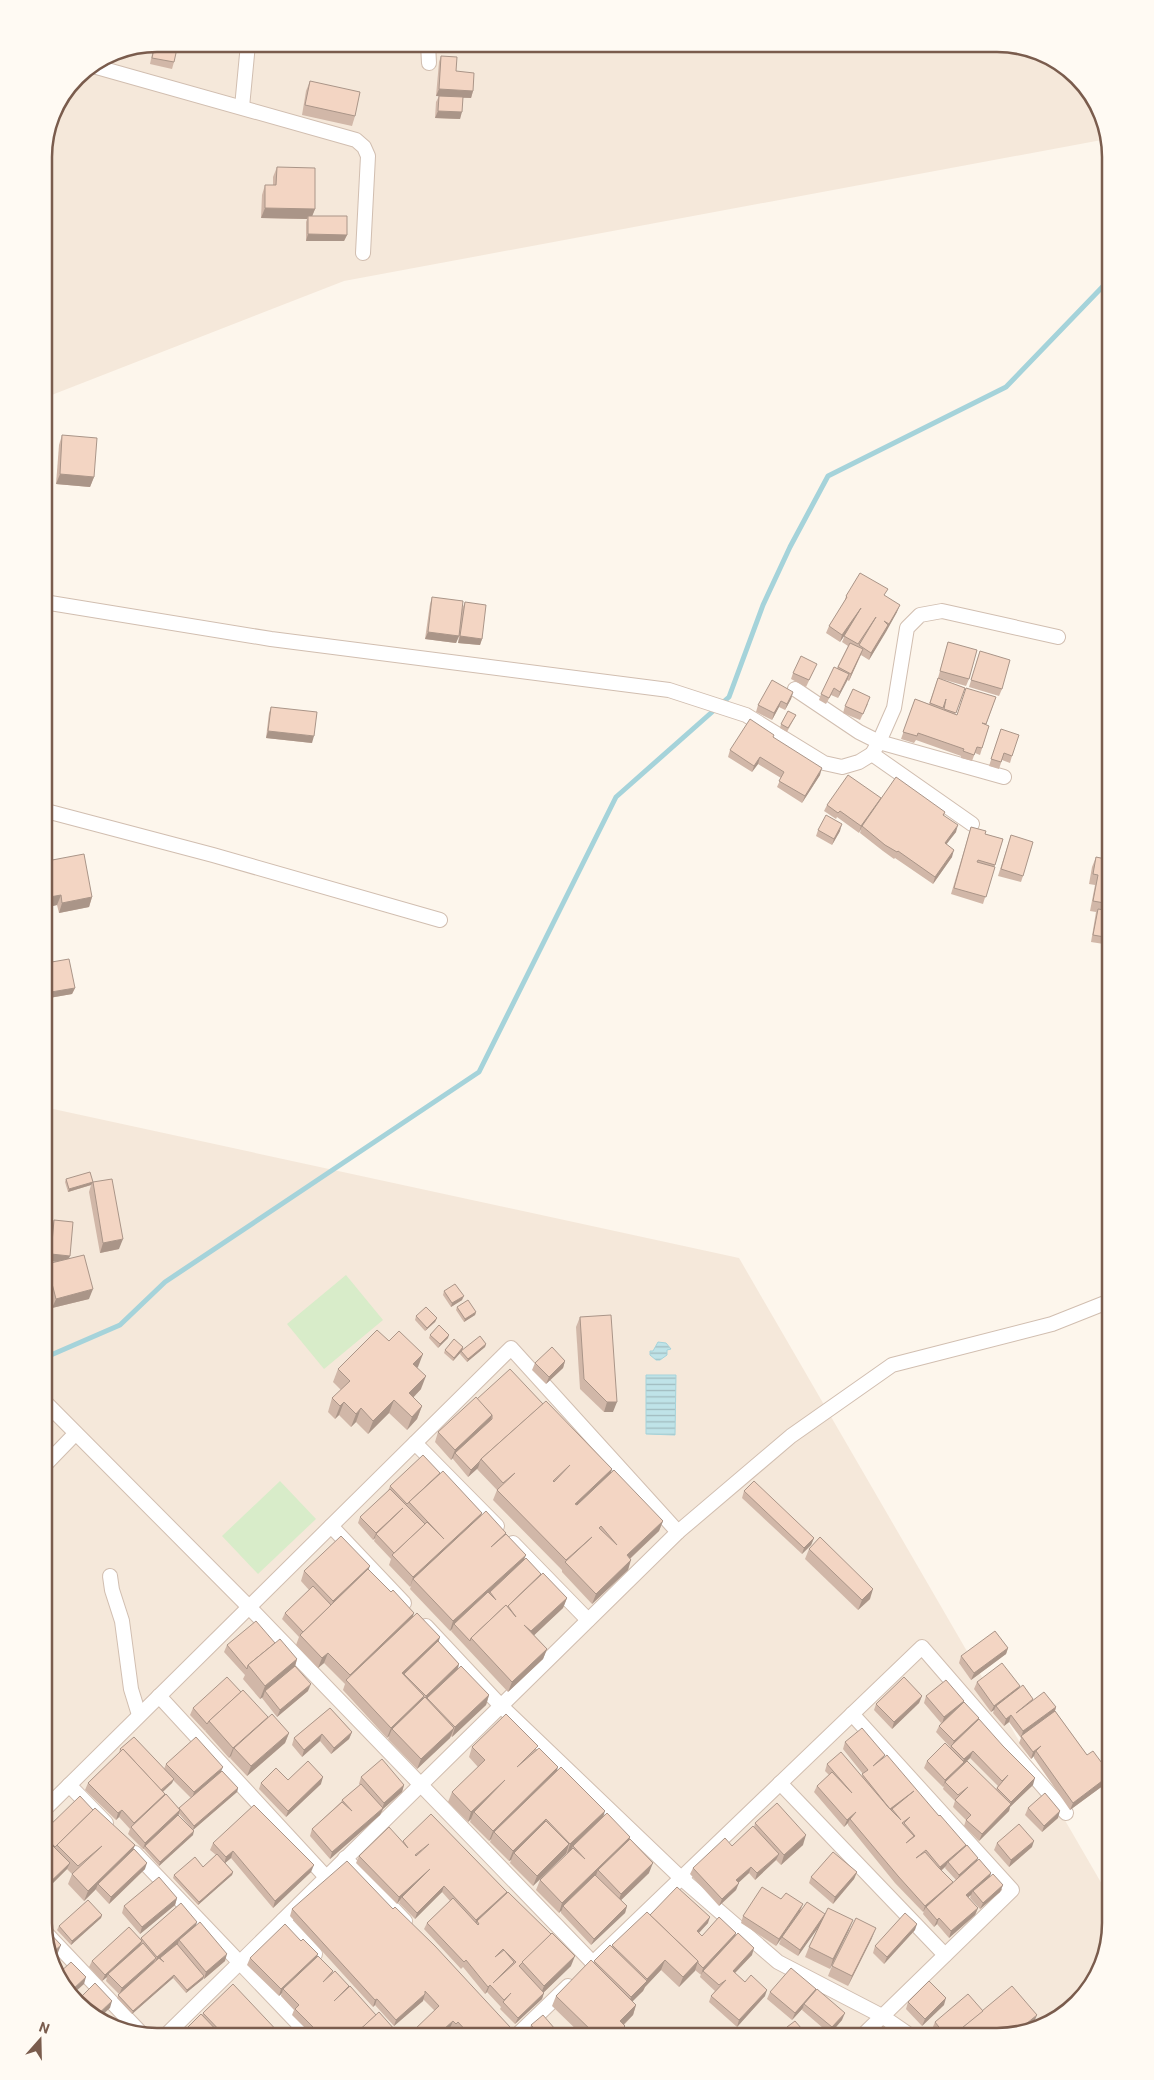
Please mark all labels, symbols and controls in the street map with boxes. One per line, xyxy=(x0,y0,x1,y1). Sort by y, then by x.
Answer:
north arrow xyxy=(15,2015,65,2065)
text: N xyxy=(37,2019,52,2037)

